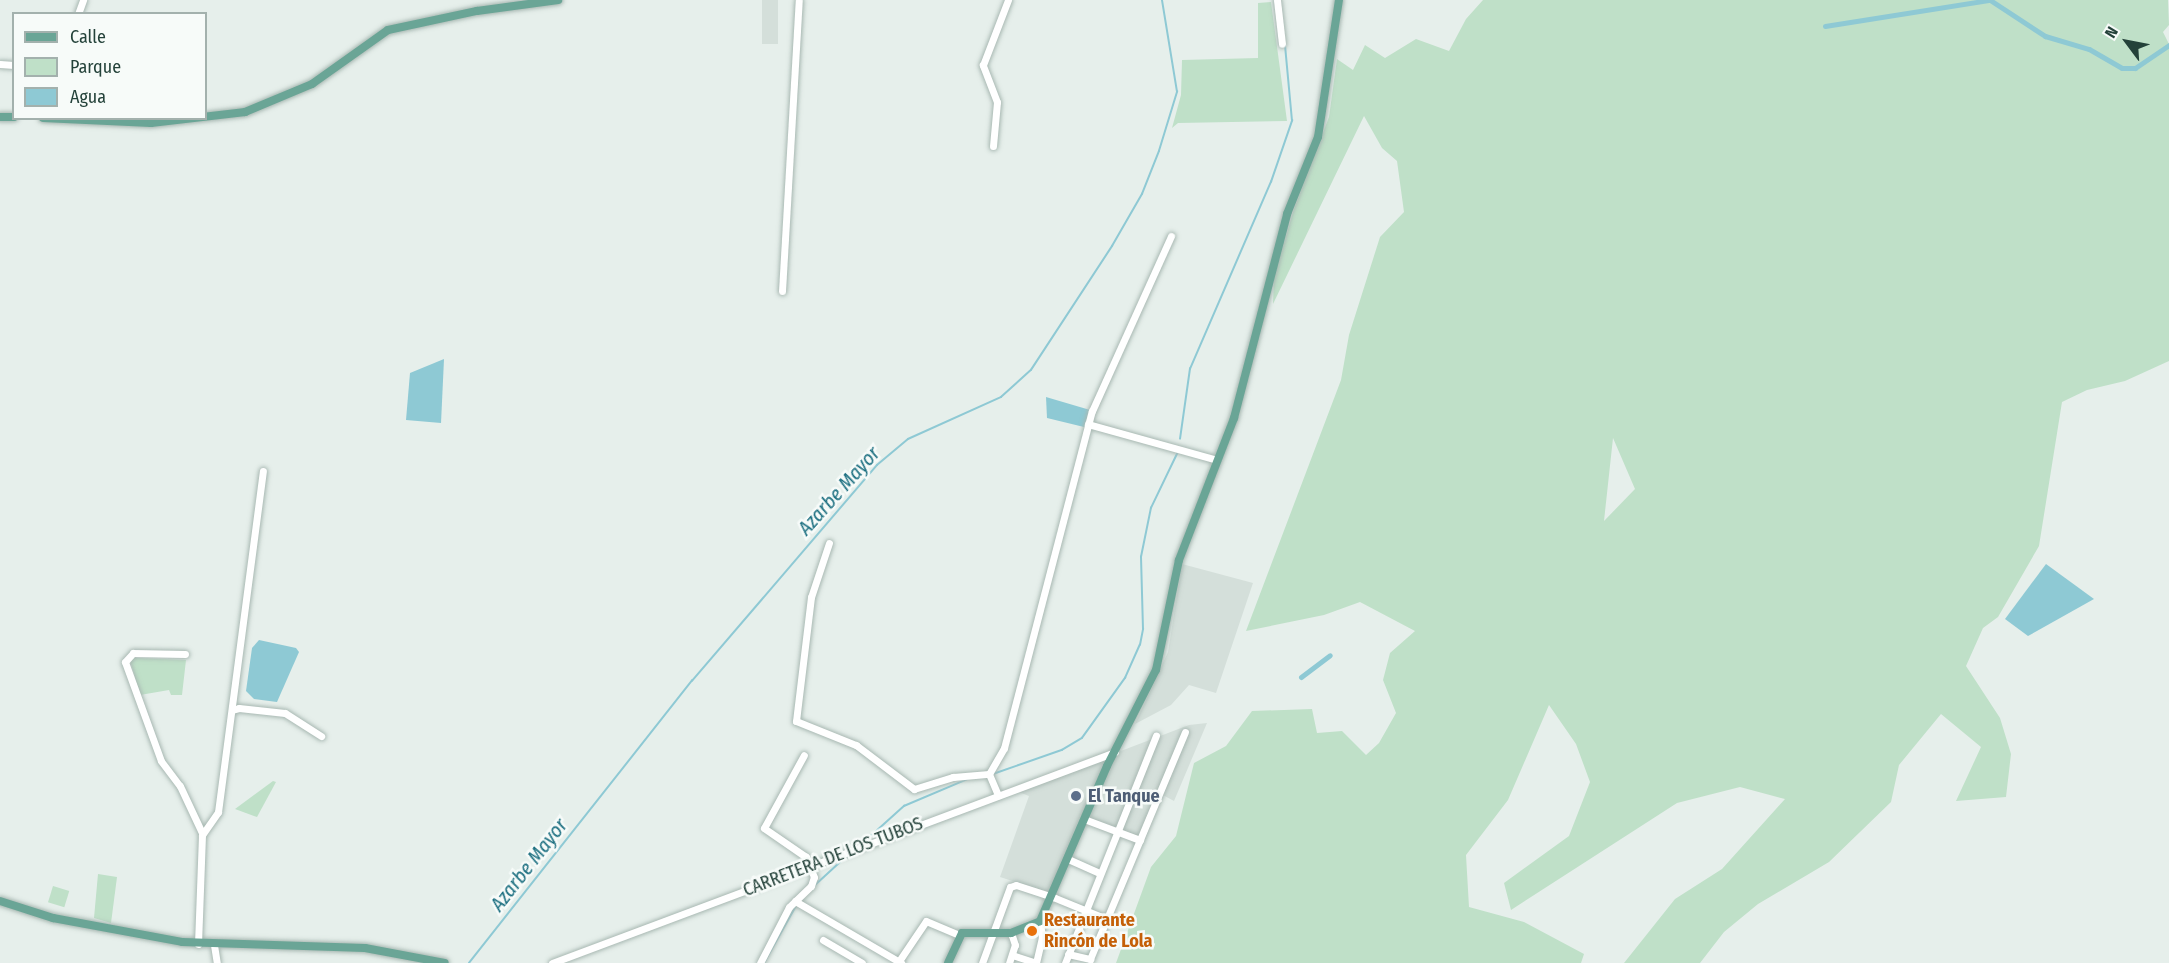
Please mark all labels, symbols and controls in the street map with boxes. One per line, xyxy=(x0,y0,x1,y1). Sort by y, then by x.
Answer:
legend xyxy=(12,12,207,120)
north arrow xyxy=(2097,12,2157,72)
text: N xyxy=(2101,23,2122,41)
text: Calle xyxy=(70,26,106,48)
text: Parque xyxy=(70,56,121,78)
text: Agua xyxy=(70,86,106,108)
water label: Azarbe Mayor xyxy=(793,442,885,540)
place label: El Tanque xyxy=(1088,785,1160,807)
marker: El Tanque xyxy=(1069,789,1083,803)
street label: CARRETERA DE LOS TUBOS xyxy=(740,813,926,901)
water label: Azarbe Mayor xyxy=(485,814,573,916)
place label: Restaurante Rincón de Lola xyxy=(1044,910,1153,952)
marker: Restaurante Rincón de Lola xyxy=(1025,924,1039,938)

